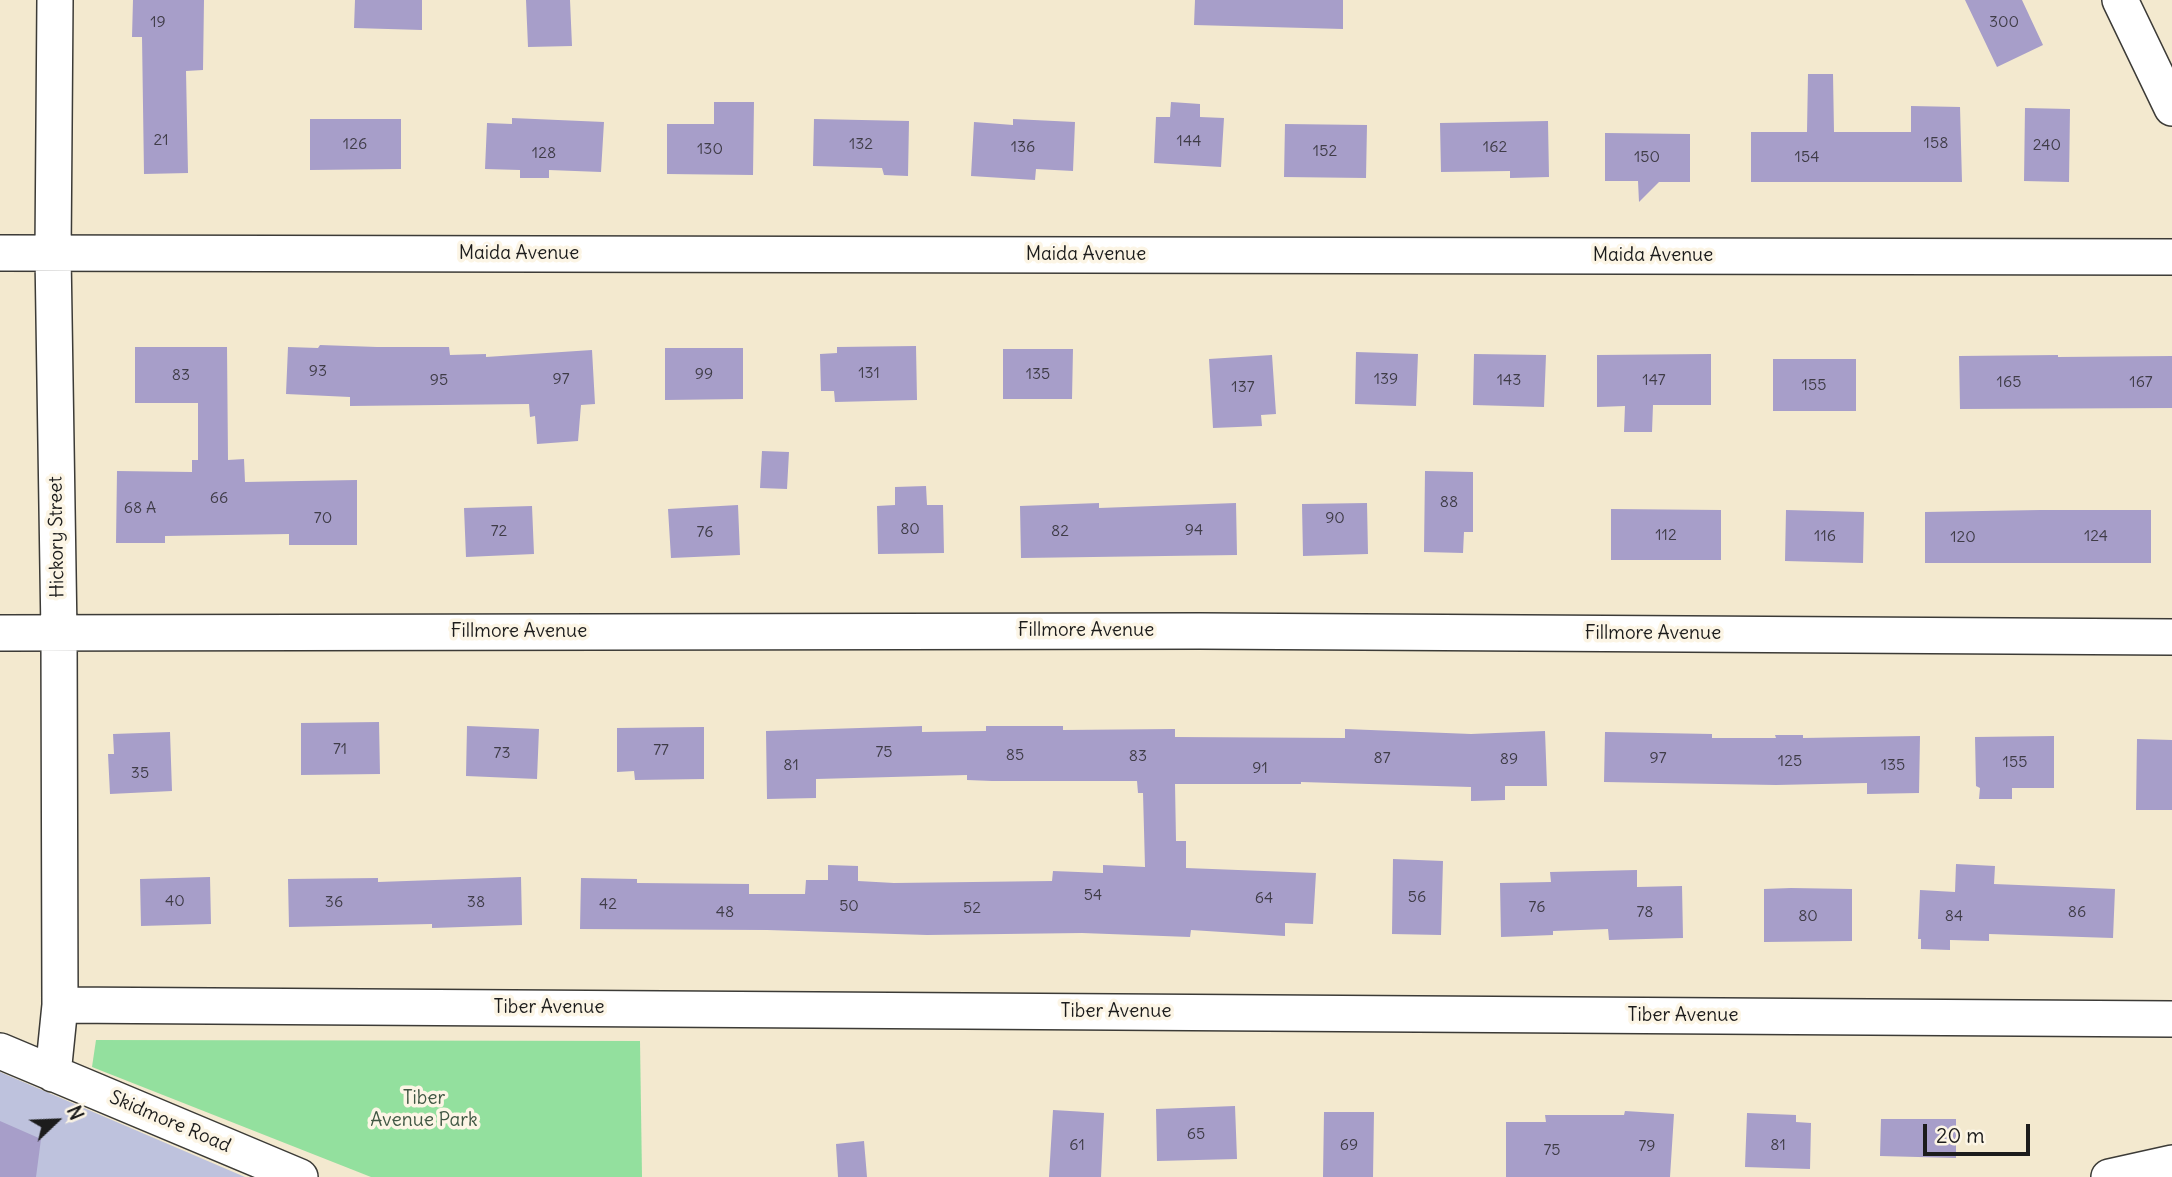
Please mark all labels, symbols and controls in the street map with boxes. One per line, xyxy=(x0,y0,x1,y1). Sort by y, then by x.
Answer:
house number: 19 xyxy=(150,12,166,32)
house number: 300 xyxy=(1989,12,2019,32)
house number: 21 xyxy=(153,130,169,150)
house number: 144 xyxy=(1177,131,1201,151)
house number: 158 xyxy=(1924,133,1948,153)
house number: 126 xyxy=(343,134,367,154)
house number: 132 xyxy=(849,134,873,154)
house number: 240 xyxy=(2033,135,2061,155)
house number: 136 xyxy=(1011,137,1035,157)
house number: 162 xyxy=(1483,137,1507,157)
house number: 130 xyxy=(697,139,723,159)
house number: 152 xyxy=(1313,141,1337,161)
house number: 128 xyxy=(532,143,556,163)
house number: 150 xyxy=(1634,147,1660,167)
house number: 154 xyxy=(1795,147,1819,167)
street label: Maida Avenue xyxy=(459,243,579,265)
street label: Maida Avenue xyxy=(1026,244,1146,266)
street label: Maida Avenue xyxy=(1593,245,1713,267)
house number: 93 xyxy=(309,361,327,381)
house number: 131 xyxy=(858,363,880,383)
house number: 99 xyxy=(695,364,713,384)
house number: 135 xyxy=(1026,364,1050,384)
house number: 83 xyxy=(172,365,190,385)
house number: 97 xyxy=(552,369,570,389)
house number: 139 xyxy=(1374,369,1398,389)
house number: 95 xyxy=(430,370,448,390)
house number: 143 xyxy=(1497,370,1521,390)
house number: 147 xyxy=(1642,370,1666,390)
house number: 165 xyxy=(1997,372,2021,392)
house number: 167 xyxy=(2129,372,2153,392)
house number: 155 xyxy=(1802,375,1826,395)
house number: 137 xyxy=(1231,377,1255,397)
street label: Hickory Street xyxy=(45,476,69,598)
house number: 66 xyxy=(210,488,228,508)
house number: 88 xyxy=(1440,492,1458,512)
house number: 68 A xyxy=(124,498,156,518)
house number: 70 xyxy=(314,508,332,528)
house number: 90 xyxy=(1325,508,1345,528)
house number: 80 xyxy=(900,519,920,539)
house number: 94 xyxy=(1185,520,1203,540)
house number: 72 xyxy=(491,521,507,541)
house number: 82 xyxy=(1051,521,1069,541)
house number: 76 xyxy=(697,522,713,542)
house number: 112 xyxy=(1655,525,1677,545)
house number: 116 xyxy=(1814,526,1836,546)
house number: 124 xyxy=(2084,526,2108,546)
house number: 120 xyxy=(1950,527,1976,547)
street label: Fillmore Avenue xyxy=(1018,620,1154,642)
street label: Fillmore Avenue xyxy=(451,621,587,643)
street label: Fillmore Avenue xyxy=(1585,623,1721,645)
house number: 71 xyxy=(333,739,347,759)
house number: 77 xyxy=(653,740,669,760)
house number: 75 xyxy=(875,742,893,762)
house number: 73 xyxy=(494,743,510,763)
house number: 85 xyxy=(1006,745,1024,765)
house number: 83 xyxy=(1129,746,1147,766)
house number: 87 xyxy=(1373,748,1391,768)
house number: 97 xyxy=(1649,748,1667,768)
house number: 89 xyxy=(1500,749,1518,769)
house number: 125 xyxy=(1778,751,1802,771)
house number: 155 xyxy=(2003,752,2027,772)
house number: 81 xyxy=(783,755,799,775)
house number: 135 xyxy=(1881,755,1905,775)
house number: 91 xyxy=(1252,758,1268,778)
house number: 35 xyxy=(131,763,149,783)
house number: 54 xyxy=(1084,885,1102,905)
house number: 56 xyxy=(1408,887,1426,907)
house number: 64 xyxy=(1255,888,1273,908)
house number: 40 xyxy=(165,891,185,911)
house number: 36 xyxy=(325,892,343,912)
house number: 38 xyxy=(467,892,485,912)
house number: 42 xyxy=(599,894,617,914)
house number: 50 xyxy=(839,896,859,916)
house number: 76 xyxy=(1529,897,1545,917)
house number: 52 xyxy=(963,898,981,918)
house number: 48 xyxy=(716,902,734,922)
house number: 78 xyxy=(1636,902,1654,922)
house number: 86 xyxy=(2068,902,2086,922)
house number: 80 xyxy=(1798,906,1818,926)
house number: 84 xyxy=(1945,906,1963,926)
street label: Tiber Avenue xyxy=(494,997,604,1019)
street label: Tiber Avenue xyxy=(1061,1001,1171,1023)
street label: Tiber Avenue xyxy=(1628,1005,1738,1027)
north arrow xyxy=(21,1086,91,1156)
street label: Skidmore Road xyxy=(106,1086,234,1158)
park label: Tiber Avenue Park xyxy=(370,1088,478,1132)
text: N xyxy=(62,1102,89,1124)
scale bar xyxy=(1927,1110,2034,1154)
text: 20 m xyxy=(1936,1122,1985,1149)
house number: 65 xyxy=(1187,1124,1205,1144)
house number: 61 xyxy=(1069,1135,1085,1155)
house number: 69 xyxy=(1340,1135,1358,1155)
house number: 81 xyxy=(1770,1135,1786,1155)
house number: 79 xyxy=(1638,1136,1656,1156)
house number: 75 xyxy=(1543,1140,1561,1160)

